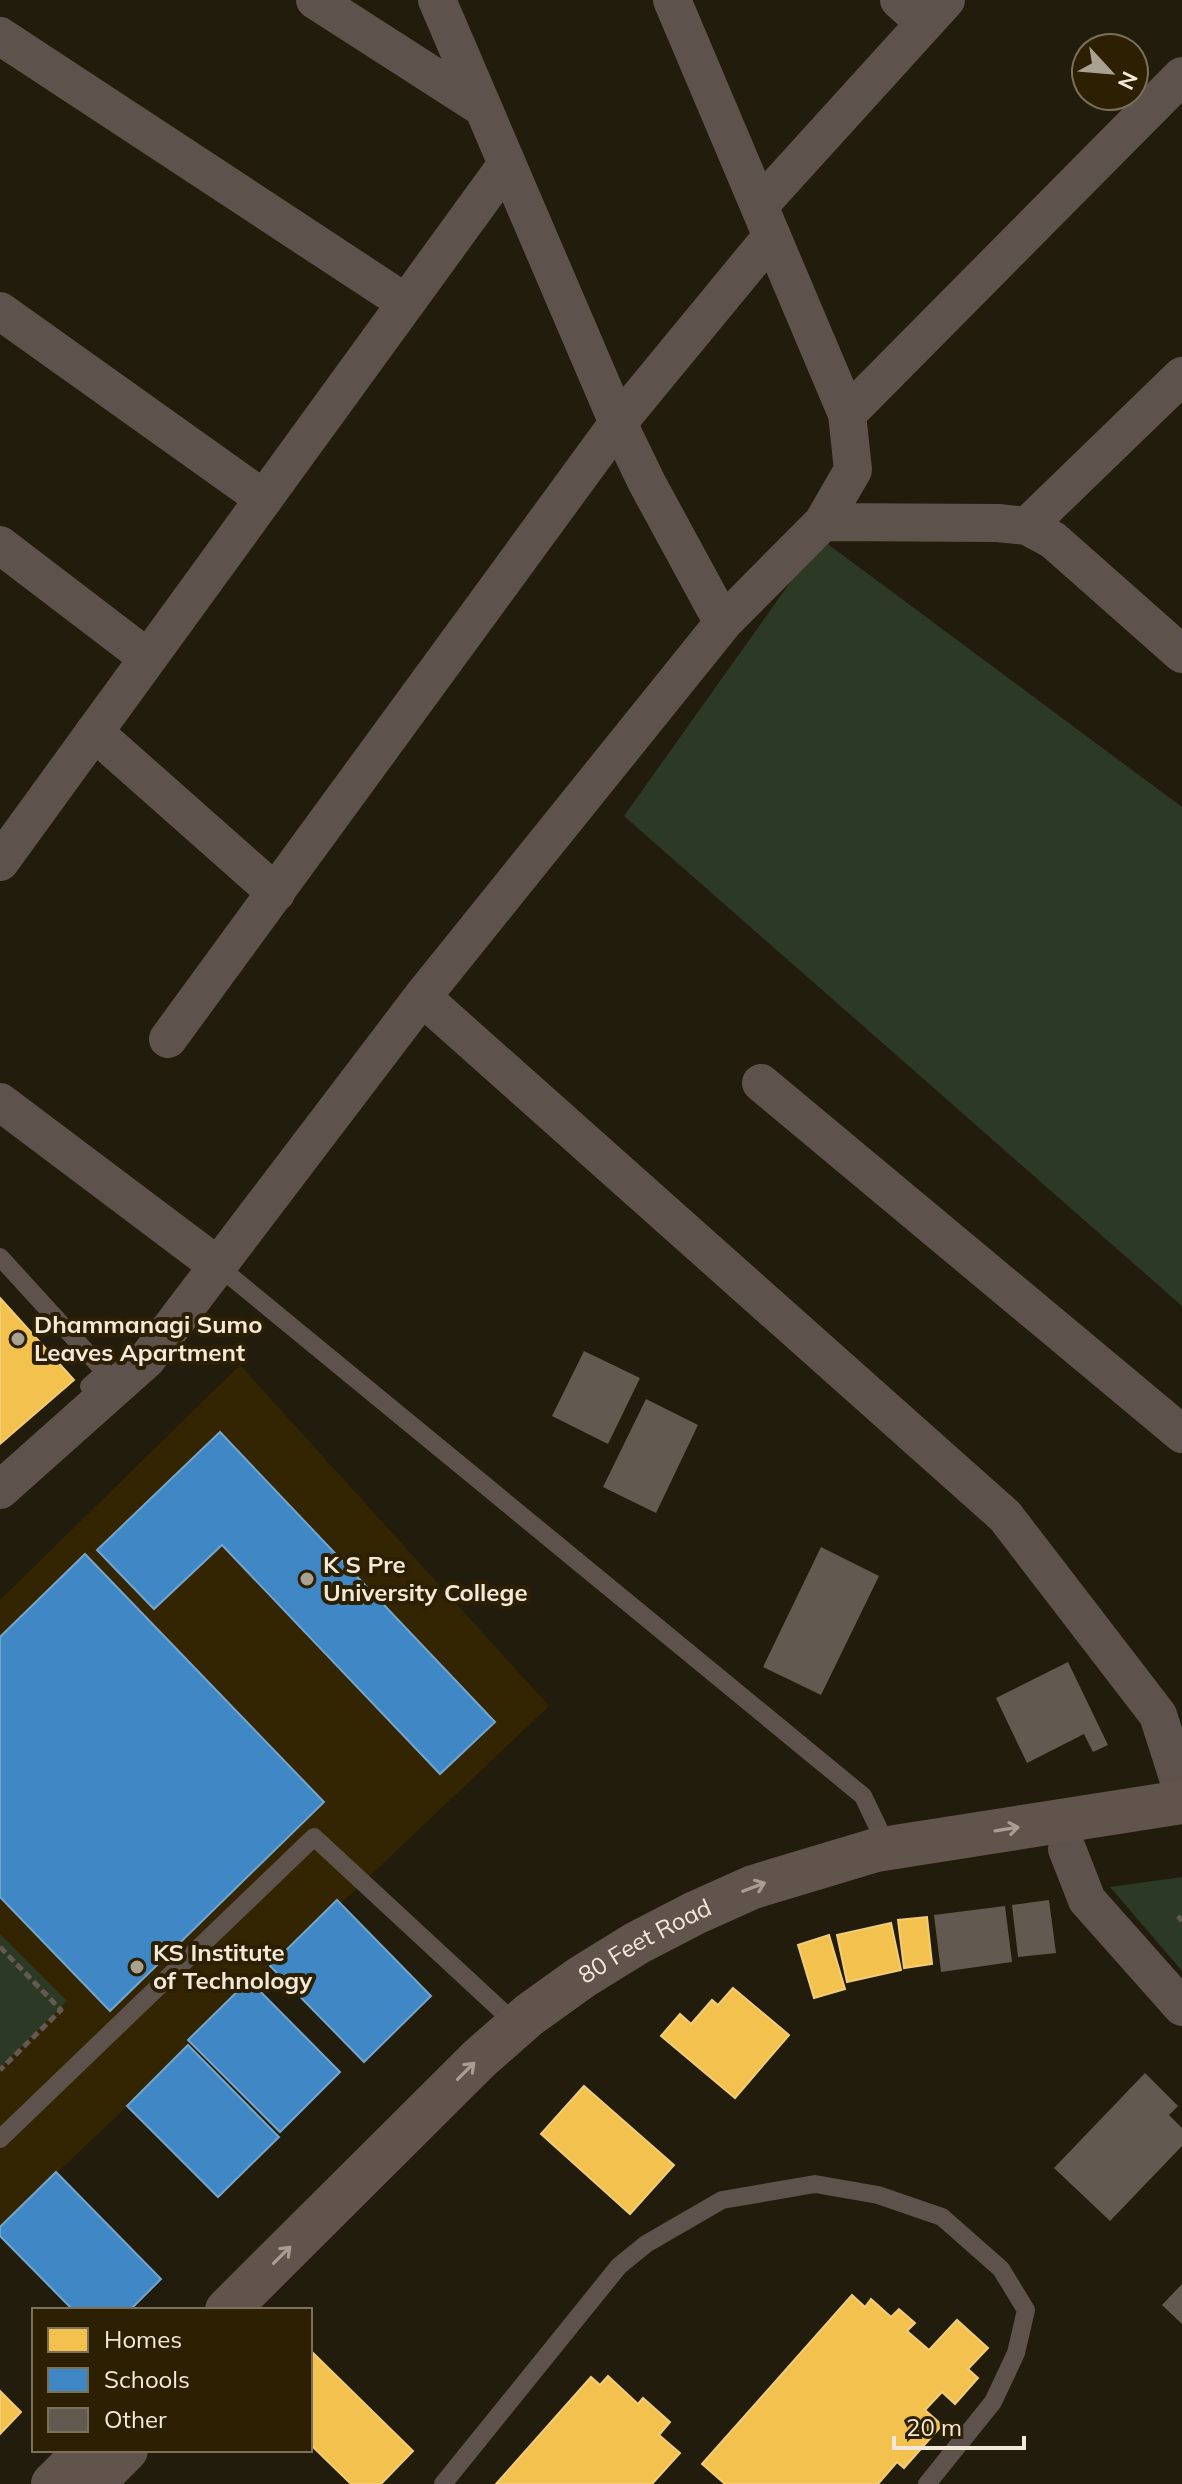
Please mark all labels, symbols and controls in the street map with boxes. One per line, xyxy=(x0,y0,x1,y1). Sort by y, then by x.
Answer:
north arrow xyxy=(1070,32,1150,112)
text: N xyxy=(1112,67,1144,94)
place label: Dhammanagi Sumo Leaves Apartment xyxy=(34,1309,262,1367)
marker: Dhammanagi Sumo Leaves Apartment xyxy=(9,1330,27,1348)
place label: K S Pre University College xyxy=(323,1549,528,1607)
marker: K S Pre University College xyxy=(298,1570,316,1588)
one-way arrow xyxy=(994,1821,1019,1836)
one-way arrow xyxy=(741,1879,766,1893)
street label: 80 Feet Road xyxy=(572,1892,716,1990)
place label: KS Institute of Technology xyxy=(153,1937,313,1995)
marker: KS Institute of Technology xyxy=(128,1958,146,1976)
one-way arrow xyxy=(456,2062,475,2081)
one-way arrow xyxy=(272,2246,291,2265)
legend xyxy=(32,2308,312,2452)
text: Homes xyxy=(104,2324,182,2354)
text: Schools xyxy=(104,2364,190,2394)
scale bar xyxy=(894,2400,1024,2450)
text: Other xyxy=(104,2404,167,2434)
text: 20 m xyxy=(906,2412,962,2442)

